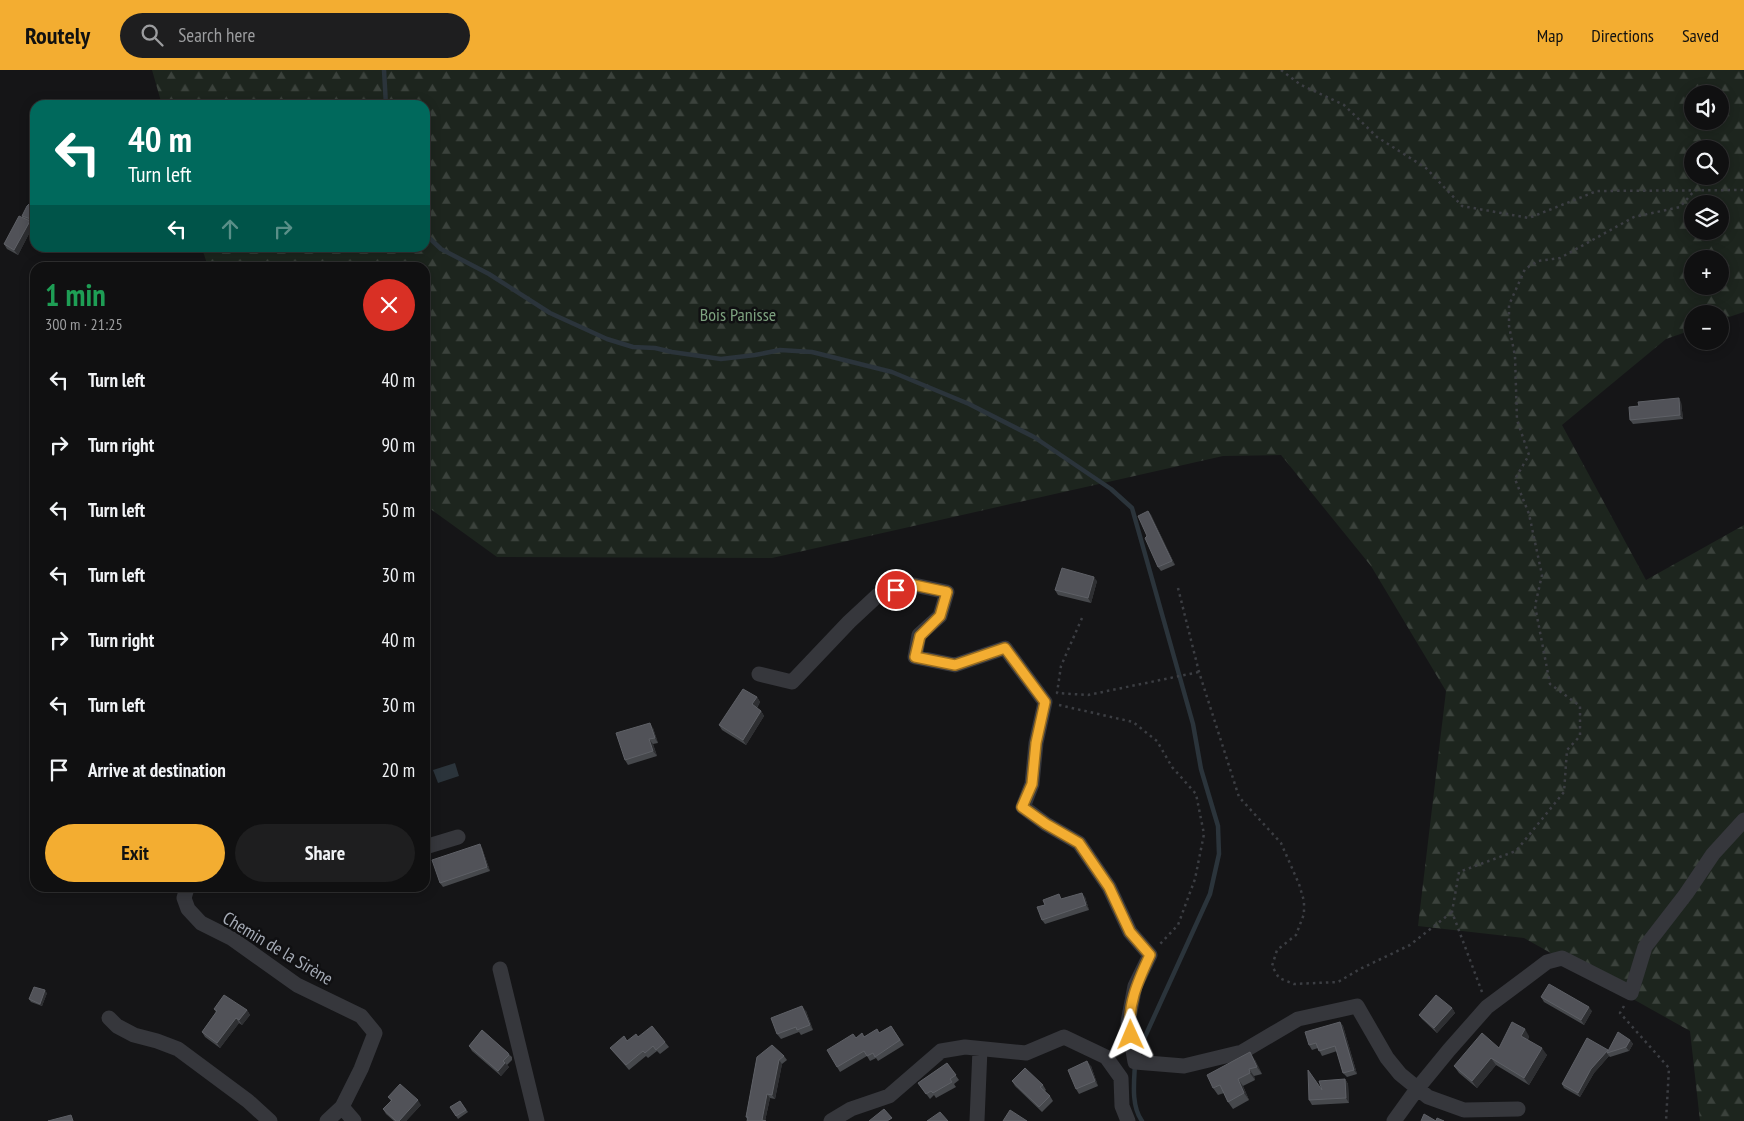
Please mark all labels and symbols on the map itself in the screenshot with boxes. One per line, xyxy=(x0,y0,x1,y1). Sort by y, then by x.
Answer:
park label: Bois Panisse xyxy=(700,303,776,326)
pin xyxy=(875,569,917,611)
street label: Chemin de la Sirène xyxy=(219,906,337,990)
position arrow xyxy=(1104,1008,1156,1060)

